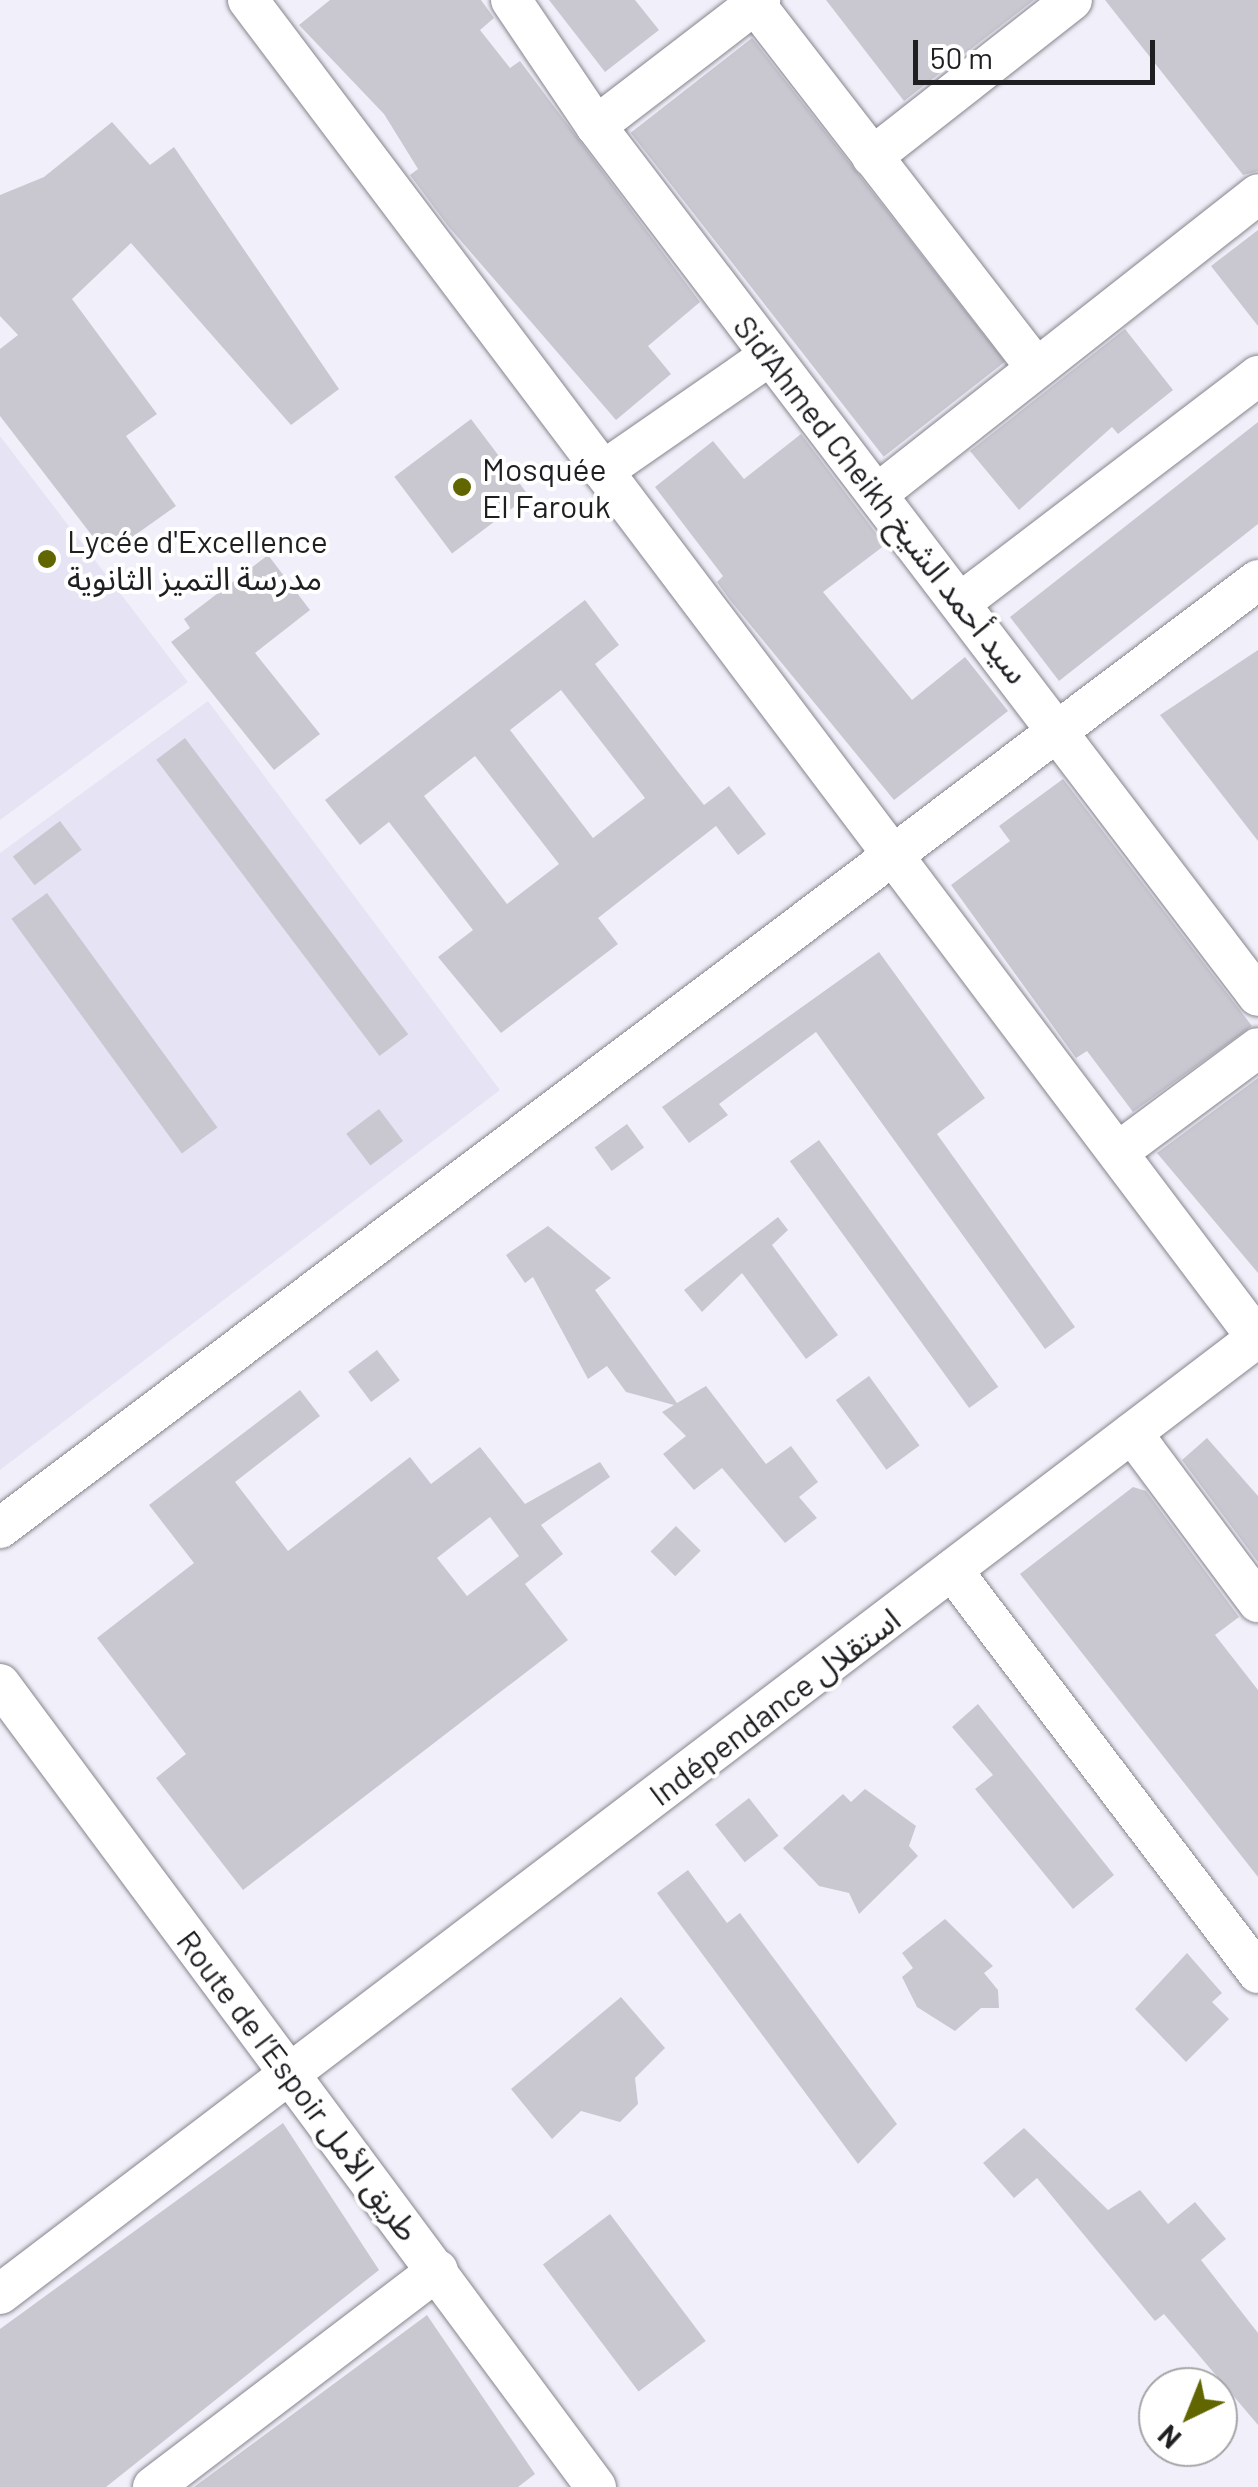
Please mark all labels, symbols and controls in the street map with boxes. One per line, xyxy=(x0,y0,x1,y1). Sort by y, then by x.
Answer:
scale bar xyxy=(918,20,1160,82)
text: 50 m xyxy=(930,39,993,75)
street label: Sid'Ahmed Cheikh سيد أحمد الشيخ xyxy=(726,307,1038,691)
place label: Mosquée El Farouk xyxy=(482,450,611,525)
marker: Mosquée El Farouk xyxy=(451,476,473,498)
place label: Lycée d'Excellence مدرسة التميز الثانوية xyxy=(67,522,328,597)
marker: Lycée d'Excellence مدرسة التميز الثانوية xyxy=(36,548,58,570)
street label: Indépendance استقلال xyxy=(641,1599,907,1813)
street label: Route de l’Espoir طريق الأمل xyxy=(170,1922,428,2248)
north arrow xyxy=(1138,2367,1238,2467)
text: N xyxy=(1150,2419,1187,2456)

